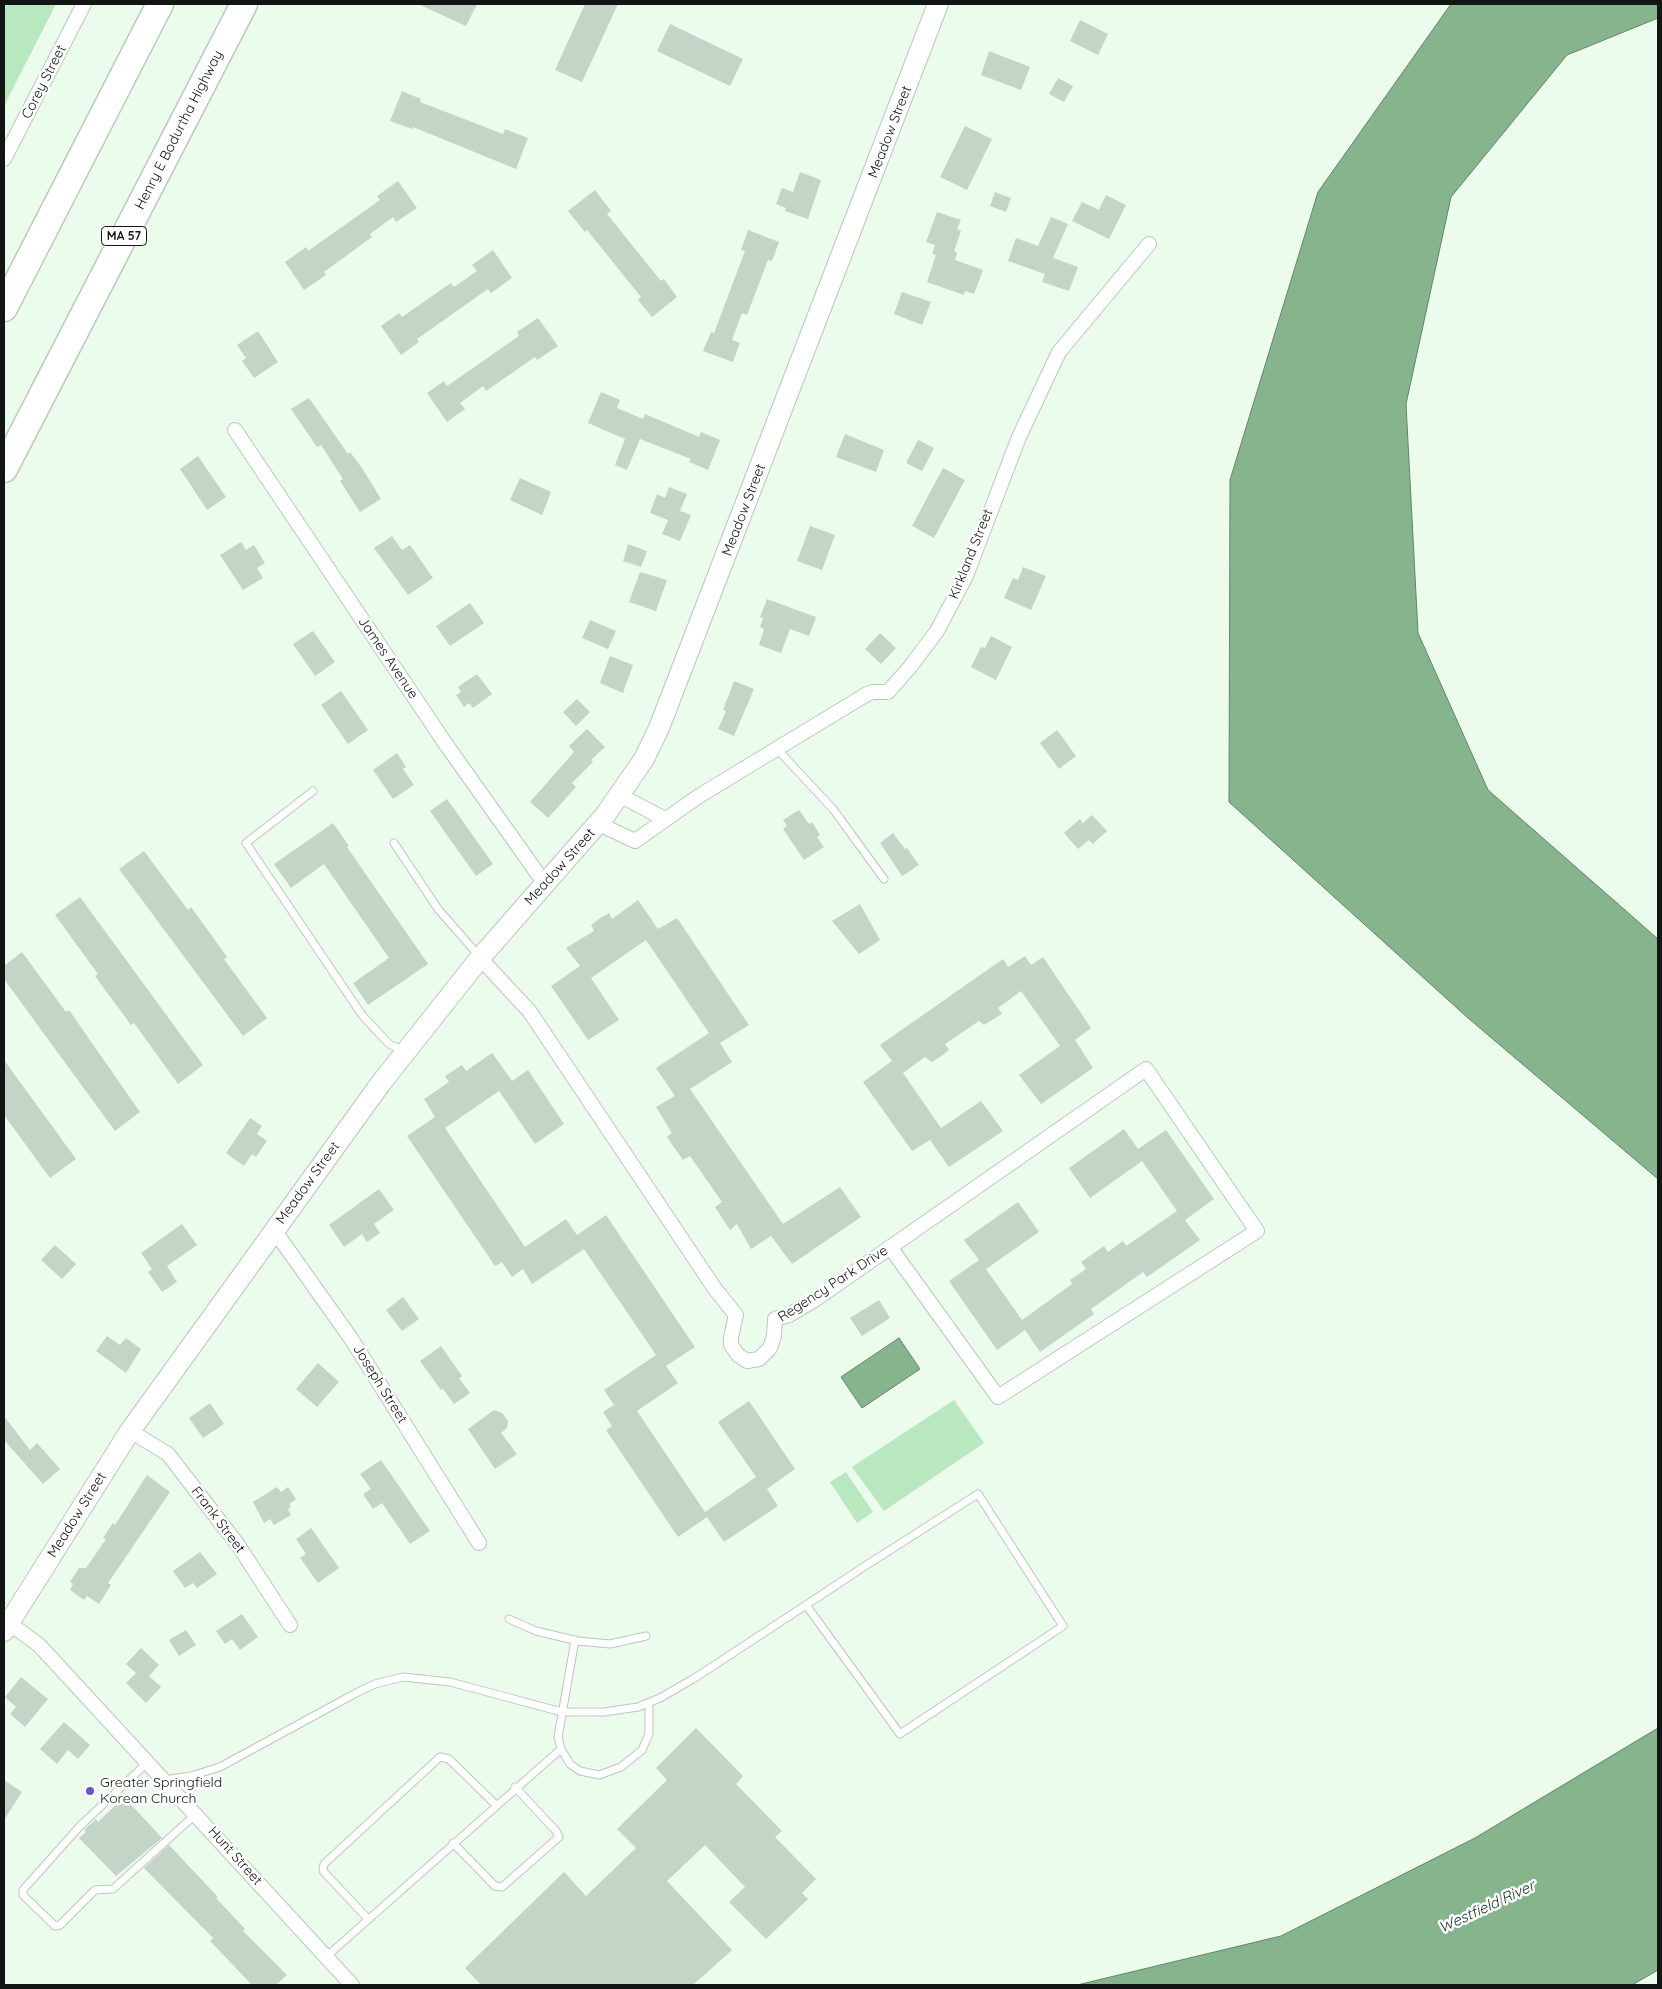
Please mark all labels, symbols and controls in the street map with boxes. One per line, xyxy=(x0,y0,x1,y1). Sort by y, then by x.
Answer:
street label: Corey Street xyxy=(18,42,70,122)
street label: Henry E Bodurtha Highway xyxy=(131,48,227,212)
street label: Meadow Street xyxy=(865,83,915,181)
road number: MA 57 xyxy=(102,227,146,246)
street label: Meadow Street xyxy=(719,461,769,559)
street label: Kirkland Street xyxy=(945,507,997,601)
street label: James Avenue xyxy=(354,614,422,702)
street label: Meadow Street xyxy=(521,825,599,909)
street label: Meadow Street xyxy=(273,1139,343,1227)
street label: Regency Park Drive xyxy=(775,1242,891,1326)
street label: Joseph Street xyxy=(349,1342,411,1426)
street label: Meadow Street xyxy=(44,1469,110,1561)
street label: Frank Street xyxy=(187,1483,249,1557)
place label: Greater Springfield Korean Church xyxy=(100,1775,222,1808)
marker: Greater Springfield Korean Church xyxy=(84,1785,96,1797)
street label: Hunt Street xyxy=(204,1823,266,1889)
water label: Westfield River xyxy=(1436,1877,1538,1937)

